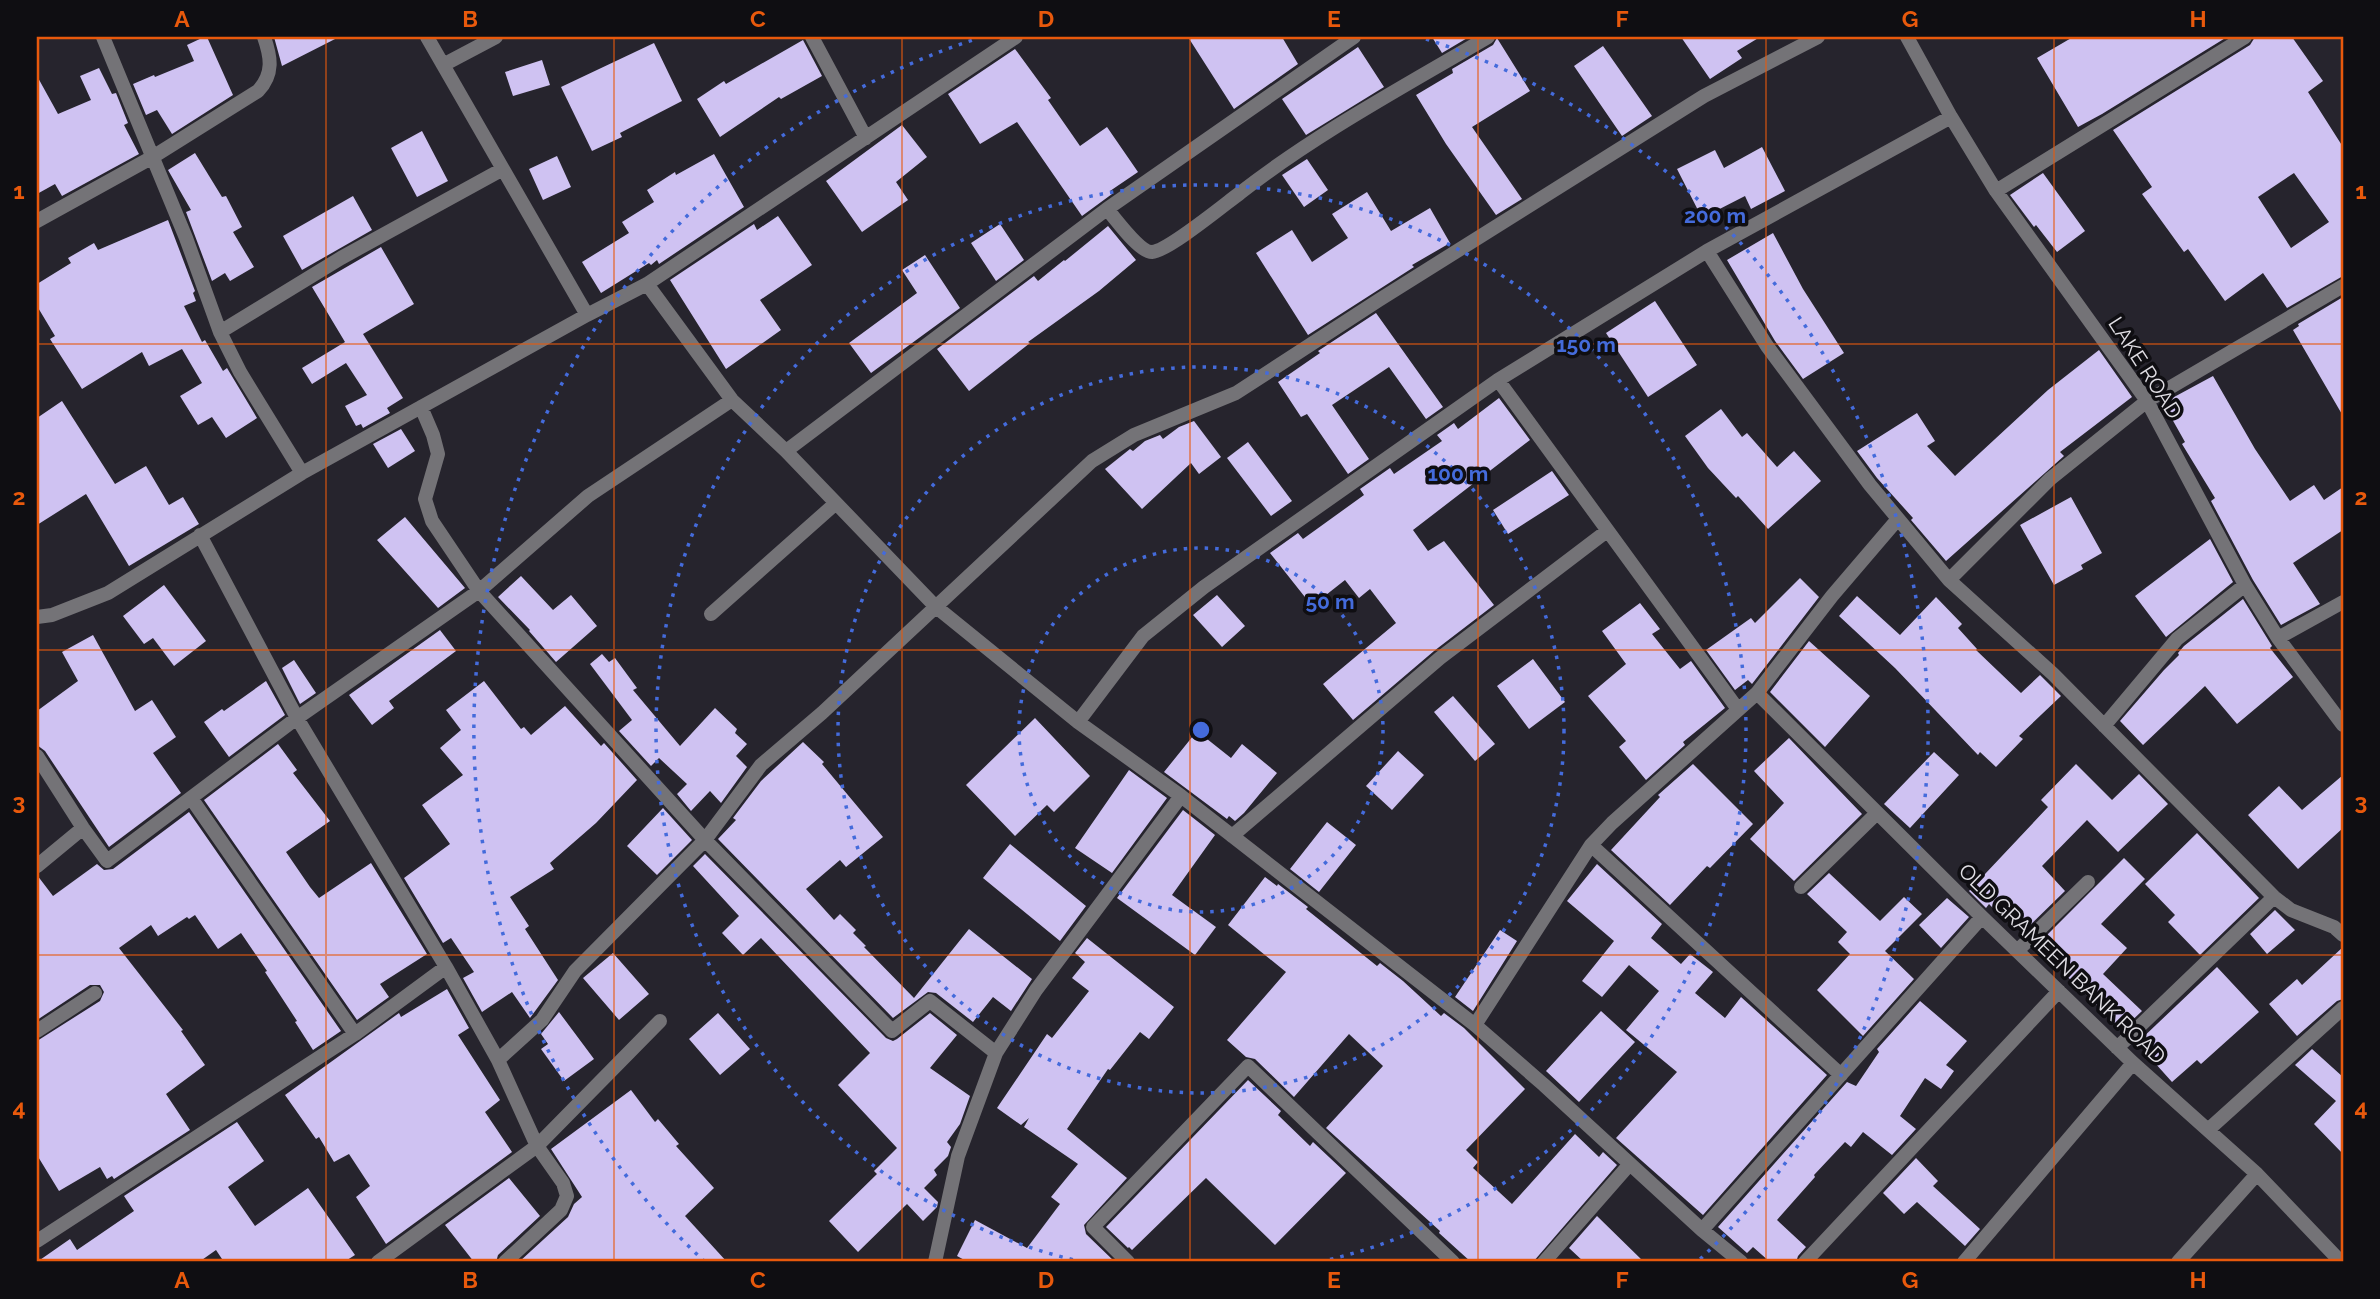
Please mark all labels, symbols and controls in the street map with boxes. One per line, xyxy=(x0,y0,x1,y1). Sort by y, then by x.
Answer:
text: A xyxy=(174,5,190,32)
text: B xyxy=(462,5,478,32)
text: C xyxy=(750,5,766,32)
text: D xyxy=(1038,5,1054,32)
text: E xyxy=(1327,5,1341,32)
text: F xyxy=(1615,5,1629,32)
text: G xyxy=(1902,5,1918,32)
text: H xyxy=(2189,5,2207,32)
text: 1 xyxy=(13,177,25,204)
text: 1 xyxy=(2355,177,2367,204)
text: 200 m xyxy=(1684,203,1746,228)
street label: LAKE ROAD xyxy=(2103,312,2188,423)
text: 150 m xyxy=(1556,332,1616,357)
text: 100 m xyxy=(1428,461,1488,486)
text: 2 xyxy=(13,483,25,510)
text: 2 xyxy=(2355,483,2367,510)
text: 50 m xyxy=(1305,589,1355,614)
centre of rings xyxy=(1189,718,1213,742)
text: 3 xyxy=(13,788,25,815)
text: 3 xyxy=(2355,788,2367,815)
street label: OLD GRAMEEN BANK ROAD xyxy=(1954,858,2171,1069)
text: 4 xyxy=(12,1094,26,1121)
text: 4 xyxy=(2354,1094,2368,1121)
text: A xyxy=(174,1266,190,1293)
text: B xyxy=(462,1266,478,1293)
text: C xyxy=(750,1266,766,1293)
text: D xyxy=(1038,1266,1054,1293)
text: E xyxy=(1327,1266,1341,1293)
text: F xyxy=(1615,1266,1629,1293)
text: G xyxy=(1902,1266,1918,1293)
text: H xyxy=(2189,1266,2207,1293)

